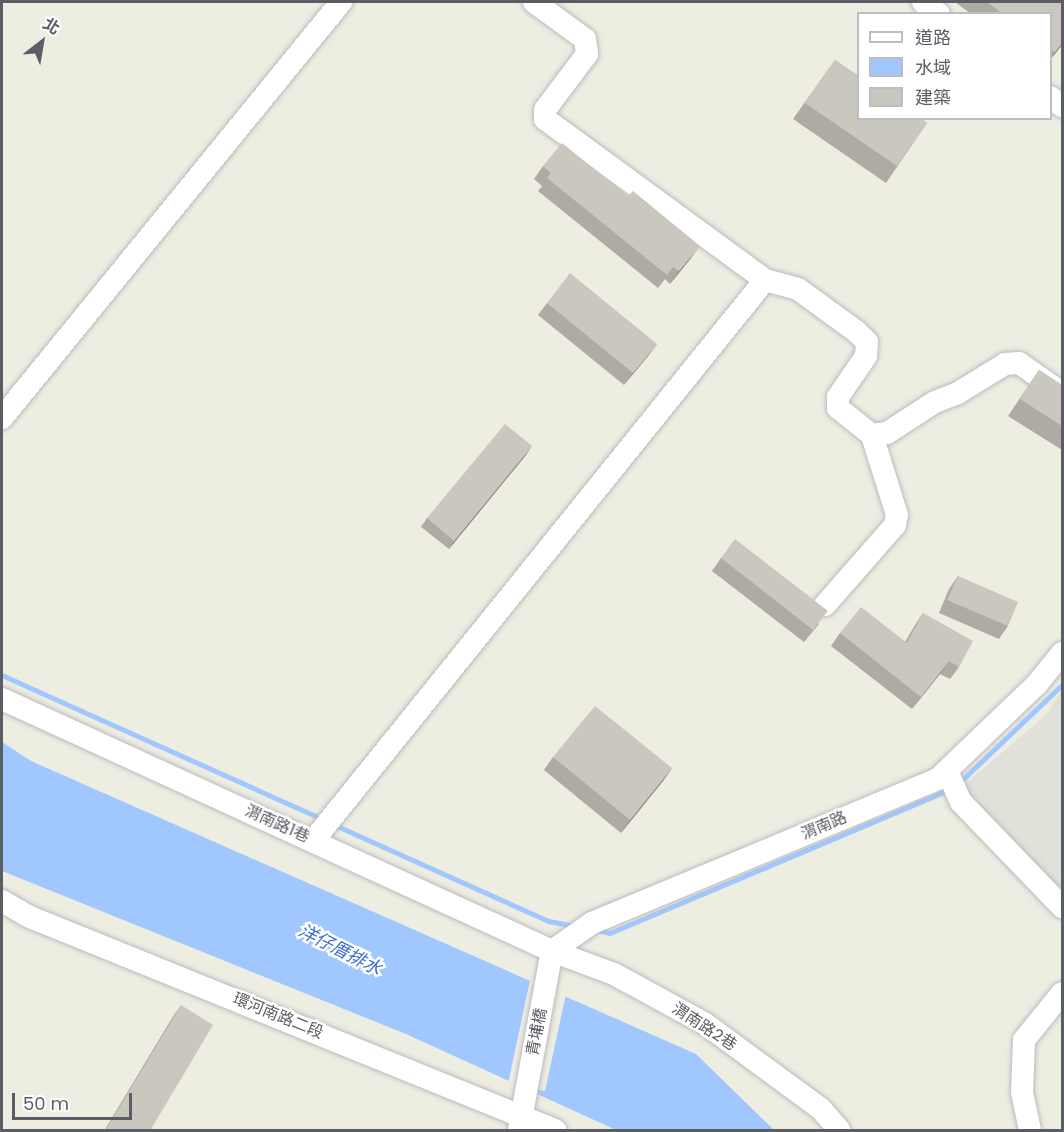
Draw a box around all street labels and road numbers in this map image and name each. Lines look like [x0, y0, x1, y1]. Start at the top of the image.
street label: 渭南路1巷 [242, 801, 312, 847]
street label: 渭南路 [798, 808, 850, 844]
street label: 環河南路二段 [230, 989, 326, 1043]
street label: 渭南路2巷 [668, 999, 740, 1055]
street label: 青埔橋 [523, 1007, 551, 1057]

